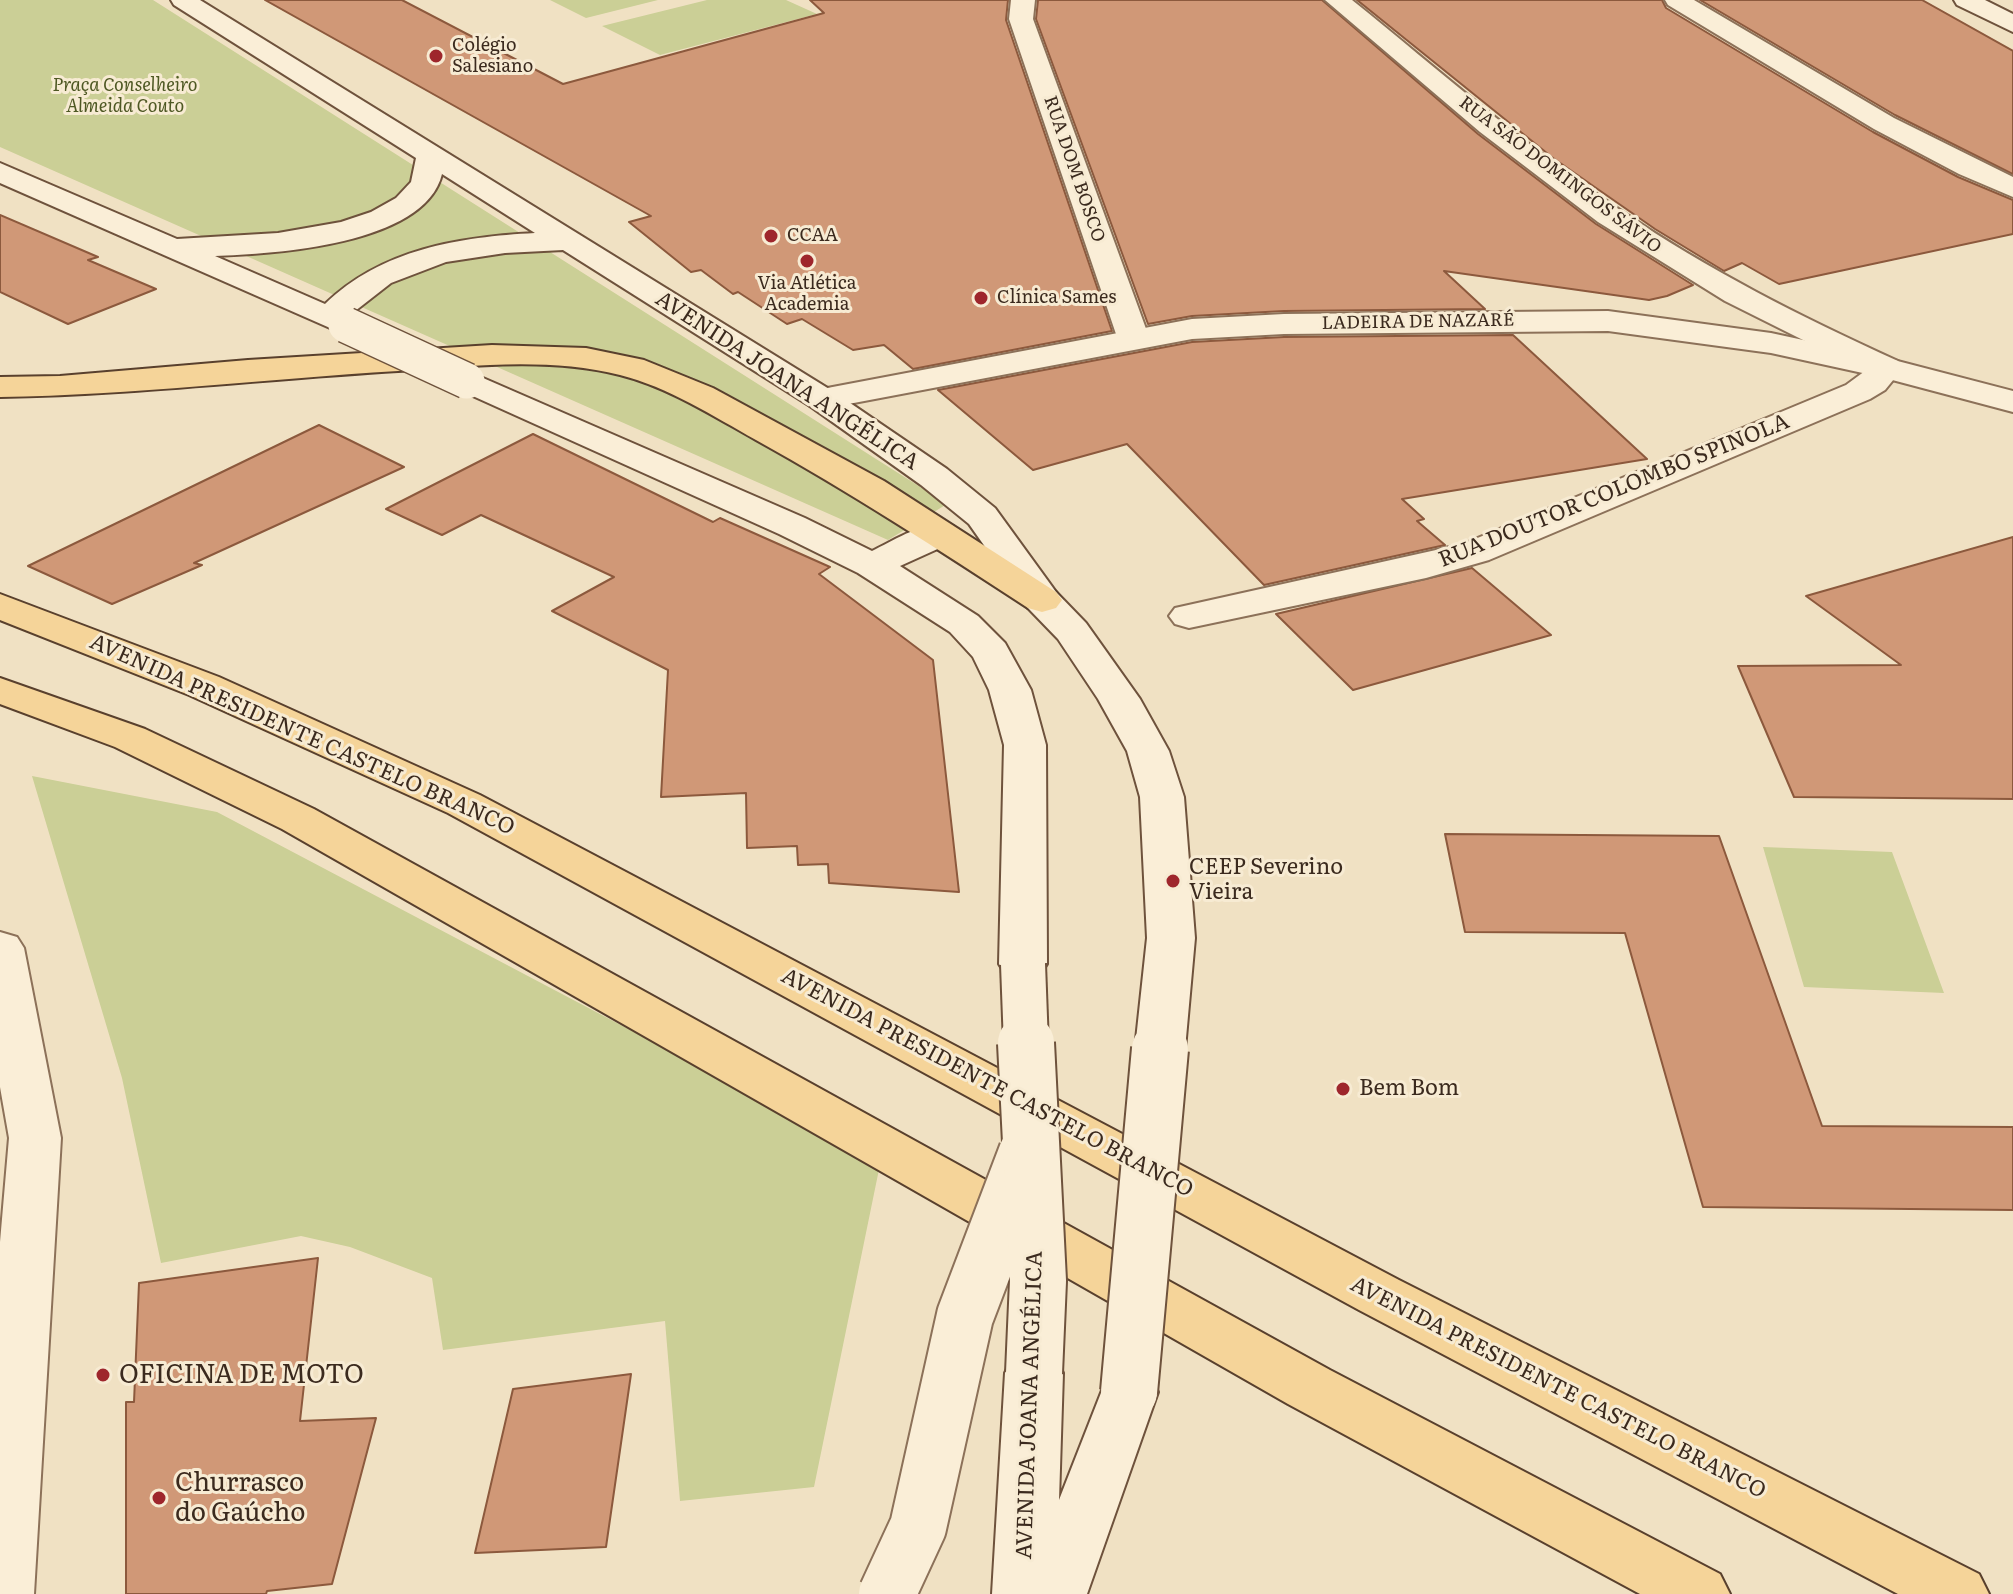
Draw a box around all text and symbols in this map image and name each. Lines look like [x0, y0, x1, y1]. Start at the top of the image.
place label: Colégio Salesiano [452, 35, 533, 78]
marker: Colégio Salesiano [427, 47, 445, 65]
park label: Praça Conselheiro Almeida Couto [53, 75, 197, 118]
street label: RUA SÃO DOMINGOS SÁVIO [1455, 92, 1665, 258]
street label: RUA DOM BOSCO [1039, 93, 1109, 245]
place label: CCAA [787, 225, 838, 247]
marker: CCAA [762, 227, 780, 245]
marker: Via Atlética Academia [798, 252, 816, 270]
place label: Via Atlética Academia [758, 273, 856, 316]
street label: AVENIDA JOANA ANGÉLICA [650, 286, 924, 476]
place label: Clínica Sames [997, 287, 1116, 309]
marker: Clínica Sames [972, 289, 990, 307]
street label: LADEIRA DE NAZARÉ [1321, 310, 1515, 334]
street label: RUA DOUTOR COLOMBO SPINOLA [1435, 408, 1793, 574]
street label: AVENIDA PRESIDENTE CASTELO BRANCO [85, 629, 519, 841]
place label: CEEP Severino Vieira [1189, 855, 1343, 906]
marker: CEEP Severino Vieira [1164, 872, 1182, 890]
street label: AVENIDA PRESIDENTE CASTELO BRANCO [777, 963, 1197, 1203]
place label: Bem Bom [1359, 1076, 1459, 1102]
marker: Bem Bom [1334, 1080, 1352, 1098]
street label: AVENIDA JOANA ANGÉLICA [1011, 1250, 1049, 1560]
street label: AVENIDA PRESIDENTE CASTELO BRANCO [1346, 1271, 1770, 1505]
place label: OFICINA DE MOTO [119, 1359, 364, 1391]
marker: OFICINA DE MOTO [94, 1366, 112, 1384]
place label: Churrasco do Gaúcho [175, 1467, 306, 1528]
marker: Churrasco do Gaúcho [150, 1489, 168, 1507]

